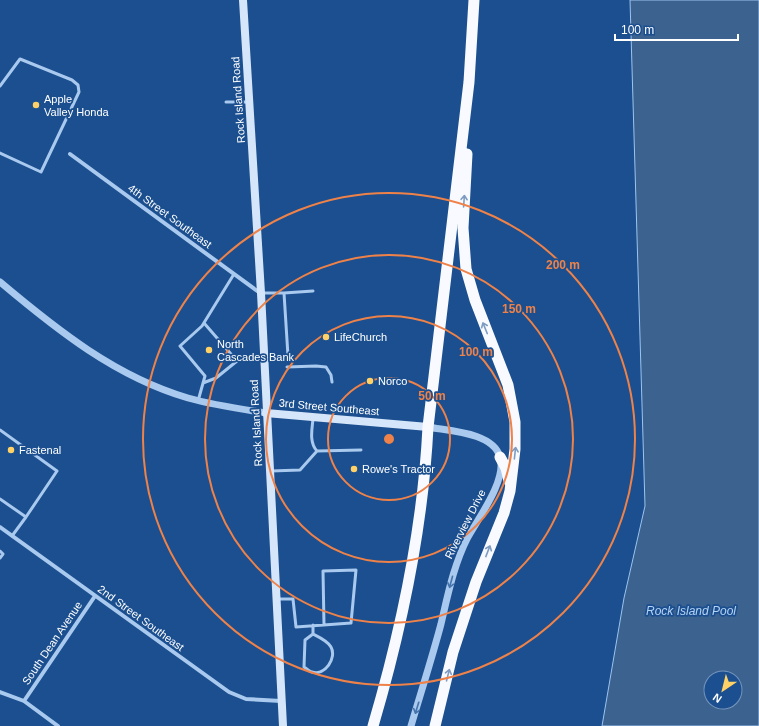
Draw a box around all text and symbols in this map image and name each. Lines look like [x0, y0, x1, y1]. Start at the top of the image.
scale bar [615, 16, 738, 42]
text: 100 m [621, 23, 654, 37]
street label: Rock Island Road [229, 56, 247, 144]
place label: Apple Valley Honda [44, 93, 109, 118]
marker: Apple Valley Honda [31, 100, 41, 110]
street label: 4th Street Southeast [126, 182, 214, 250]
one-way arrow [461, 195, 468, 208]
text: 200 m [546, 258, 580, 272]
text: 150 m [502, 302, 536, 316]
one-way arrow [481, 322, 489, 334]
place label: LifeChurch [334, 331, 387, 343]
marker: LifeChurch [321, 332, 331, 342]
place label: North Cascades Bank [217, 338, 295, 363]
marker: North Cascades Bank [204, 345, 214, 355]
text: 100 m [459, 345, 493, 359]
place label: Norco [378, 375, 407, 387]
marker: Norco [365, 376, 375, 386]
street label: Rock Island Road [248, 379, 264, 467]
text: 50 m [418, 389, 446, 403]
street label: 3rd Street Southeast [278, 397, 380, 417]
centre of rings [382, 432, 396, 446]
place label: Fastenal [19, 444, 61, 456]
marker: Fastenal [6, 445, 16, 455]
one-way arrow [511, 447, 519, 460]
place label: Rowe's Tractor [362, 463, 435, 475]
marker: Rowe's Tractor [349, 464, 359, 474]
street label: Riverview Drive [442, 487, 488, 561]
one-way arrow [484, 546, 492, 558]
one-way arrow [446, 575, 454, 588]
street label: 2nd Street Southeast [96, 583, 186, 653]
street label: South Dean Avenue [20, 599, 84, 687]
water label: Rock Island Pool [646, 604, 736, 618]
one-way arrow [444, 668, 452, 681]
north arrow [703, 670, 743, 710]
text: N [711, 691, 724, 705]
one-way arrow [413, 701, 420, 714]

